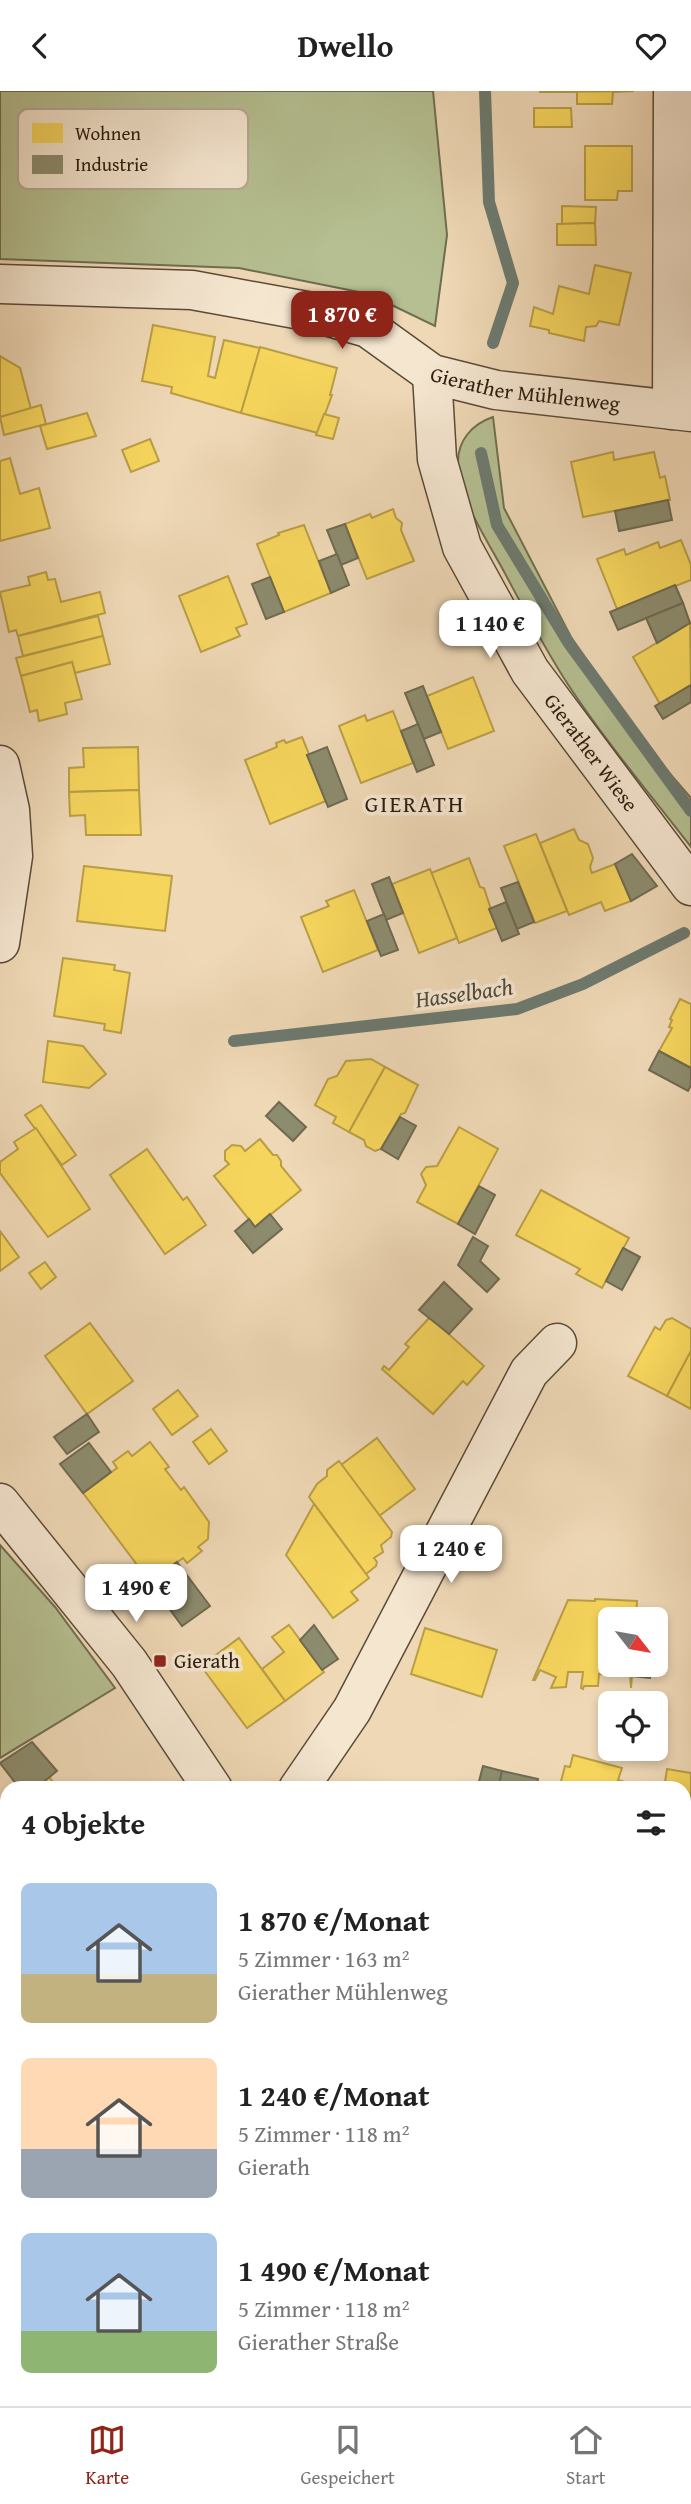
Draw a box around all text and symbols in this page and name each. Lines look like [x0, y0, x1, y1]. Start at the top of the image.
text: Dwello [298, 22, 393, 69]
icon: back [21, 27, 59, 65]
icon: heart [632, 27, 670, 65]
legend [18, 109, 248, 189]
text: Wohnen [75, 119, 141, 147]
text: Industrie [75, 150, 148, 178]
pin: 1 870 € [277, 292, 407, 351]
text: 1 870 € [307, 297, 377, 330]
street label: Gierather Mühlenweg [427, 358, 622, 419]
pin: 1 140 € [425, 601, 555, 660]
text: 1 140 € [455, 606, 525, 639]
street label: Gierather Wiese [537, 687, 646, 818]
district label: GIERATH [365, 787, 465, 820]
water label: Hasselbach [412, 969, 515, 1016]
pin: 1 240 € [386, 1525, 516, 1585]
text: 1 240 € [416, 1531, 486, 1564]
pin: 1 490 € [71, 1565, 201, 1624]
text: 1 490 € [101, 1570, 171, 1603]
north arrow [598, 1607, 668, 1677]
map controls [598, 1607, 668, 1761]
place label: Gierath [174, 1645, 240, 1676]
marker: Gierath [152, 1653, 168, 1669]
button: locate [598, 1691, 668, 1761]
text: 4 Objekte [21, 1801, 145, 1845]
icon: filters [632, 1804, 670, 1842]
text: 1 870 €/Monat [238, 1898, 430, 1942]
icon: home [77, 1911, 161, 1995]
text: 5 Zimmer · 163 m² [238, 1942, 409, 1975]
text: Gierather Mühlenweg [238, 1975, 448, 2008]
text: 1 240 €/Monat [238, 2073, 430, 2117]
icon: home [77, 2086, 161, 2170]
text: 5 Zimmer · 118 m² [238, 2117, 409, 2150]
text: Gierath [238, 2150, 310, 2183]
text: 1 490 €/Monat [238, 2248, 430, 2292]
icon: home [77, 2261, 161, 2345]
text: 5 Zimmer · 118 m² [238, 2292, 409, 2325]
text: Gierather Straße [238, 2325, 399, 2358]
tab: Karte [86, 2421, 129, 2491]
tab: Gespeichert [300, 2421, 395, 2491]
tab: Start [566, 2421, 605, 2491]

